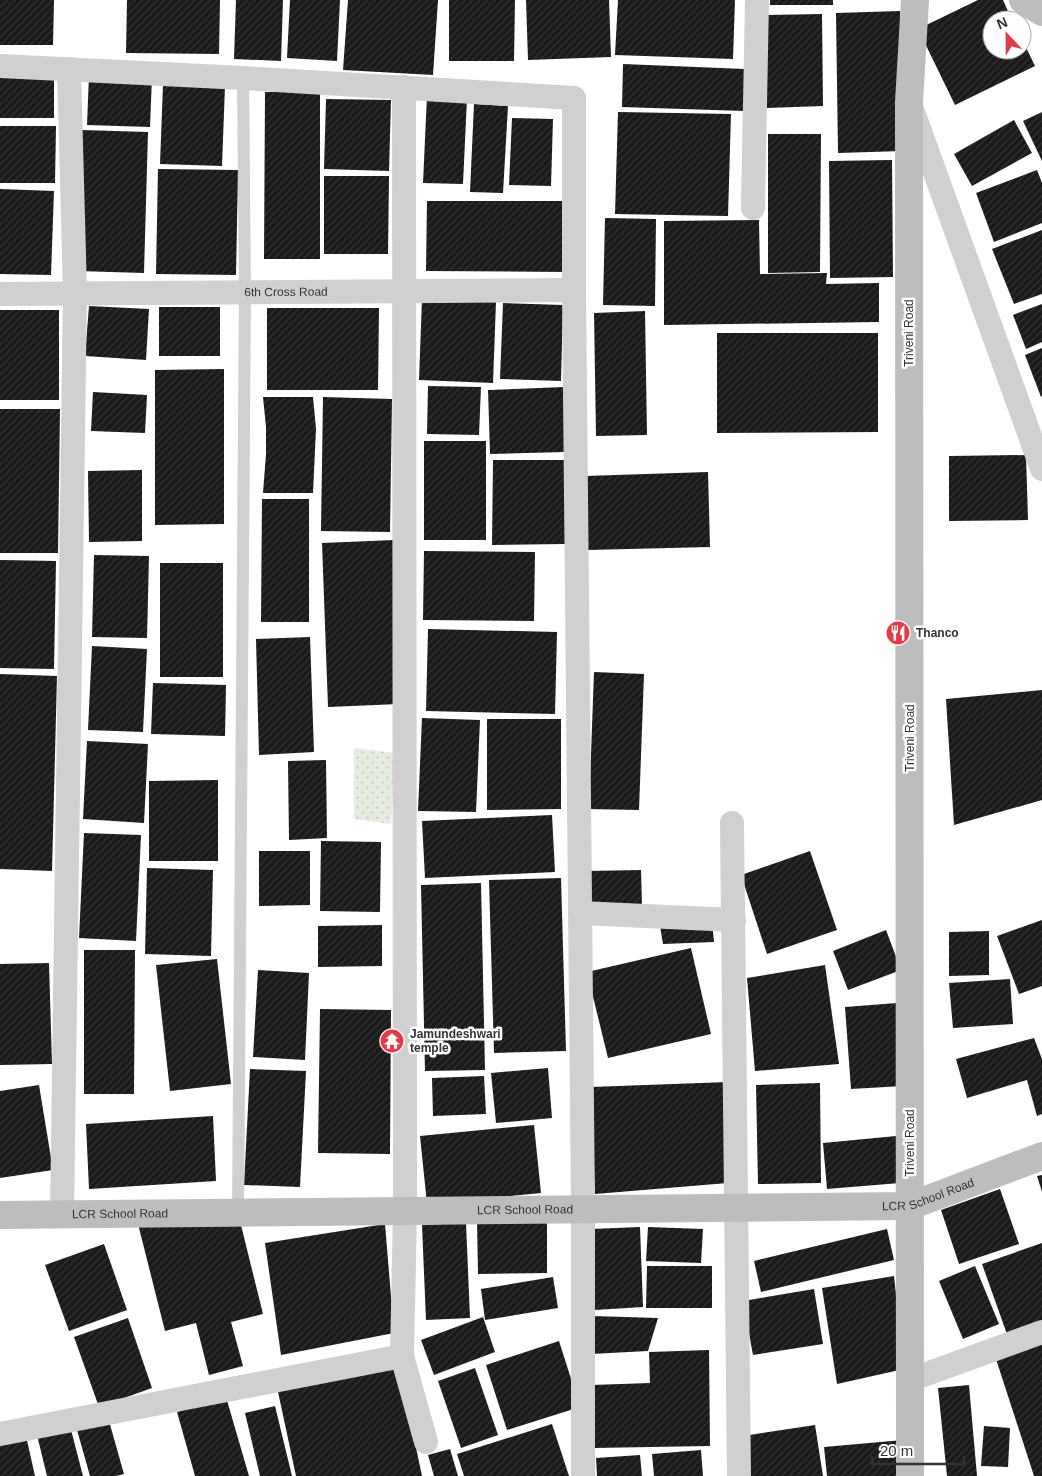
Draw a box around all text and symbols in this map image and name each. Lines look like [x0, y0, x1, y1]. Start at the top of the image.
north arrow [982, 10, 1032, 60]
text: N [994, 14, 1010, 32]
street label: 6th Cross Road [244, 285, 328, 299]
street label: Triveni Road [902, 299, 916, 367]
restaurant icon: Thanco [885, 620, 911, 646]
place label: Thanco [916, 626, 959, 640]
street label: Triveni Road [903, 704, 917, 772]
place label: Jamundeshwari temple [410, 1027, 501, 1055]
temple icon: Jamundeshwari temple [379, 1028, 405, 1054]
street label: Triveni Road [903, 1109, 917, 1177]
street label: LCR School Road [882, 1175, 976, 1213]
street label: LCR School Road [477, 1202, 573, 1217]
street label: LCR School Road [72, 1206, 168, 1221]
scale bar [872, 1434, 964, 1466]
text: 20 m [880, 1442, 913, 1459]

